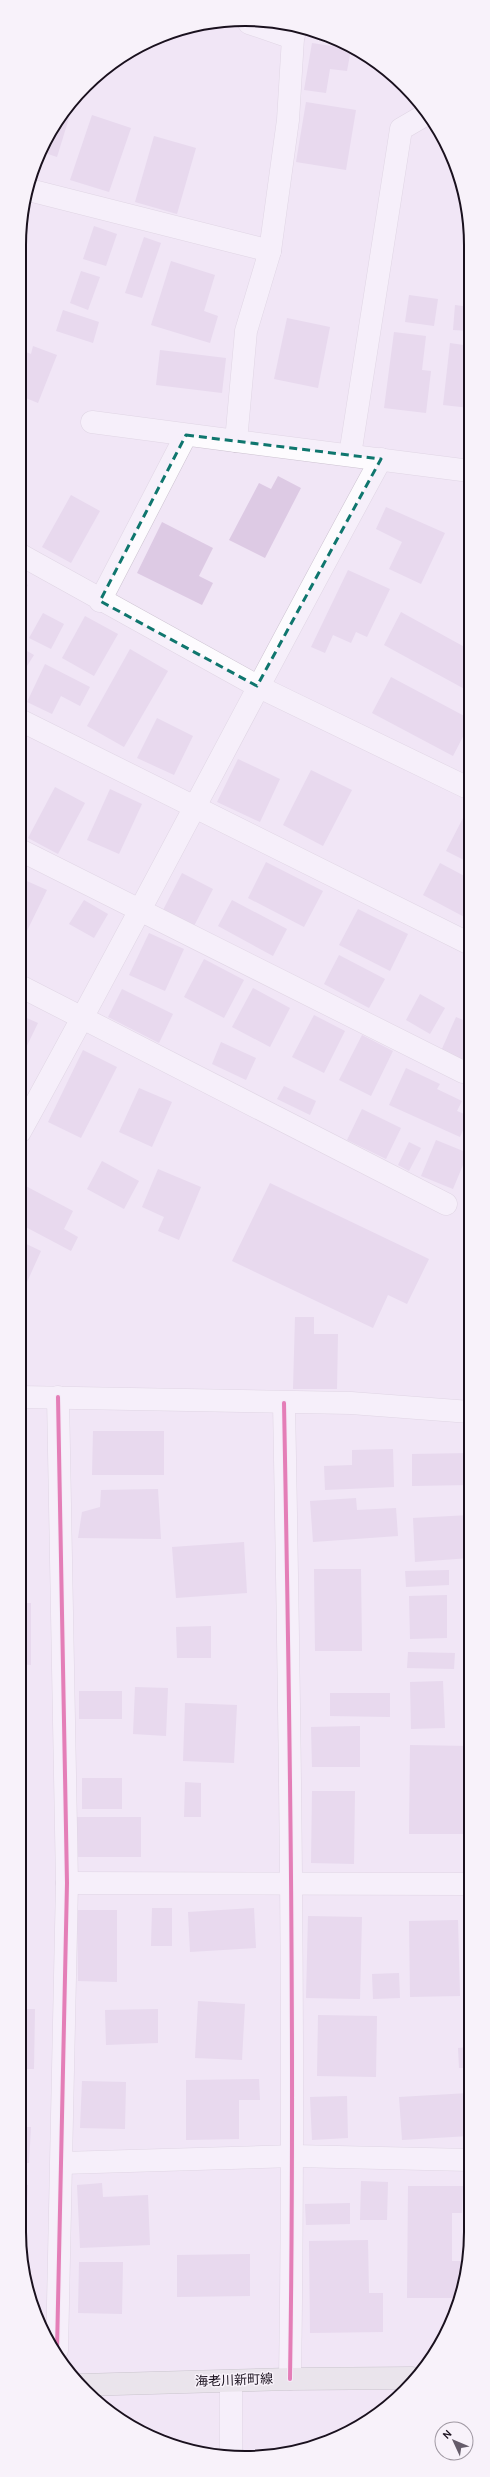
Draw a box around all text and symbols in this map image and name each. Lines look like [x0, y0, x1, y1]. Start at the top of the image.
street label: 海老川新町線 [195, 2371, 273, 2389]
north arrow [434, 2421, 474, 2461]
text: N [440, 2427, 455, 2442]

